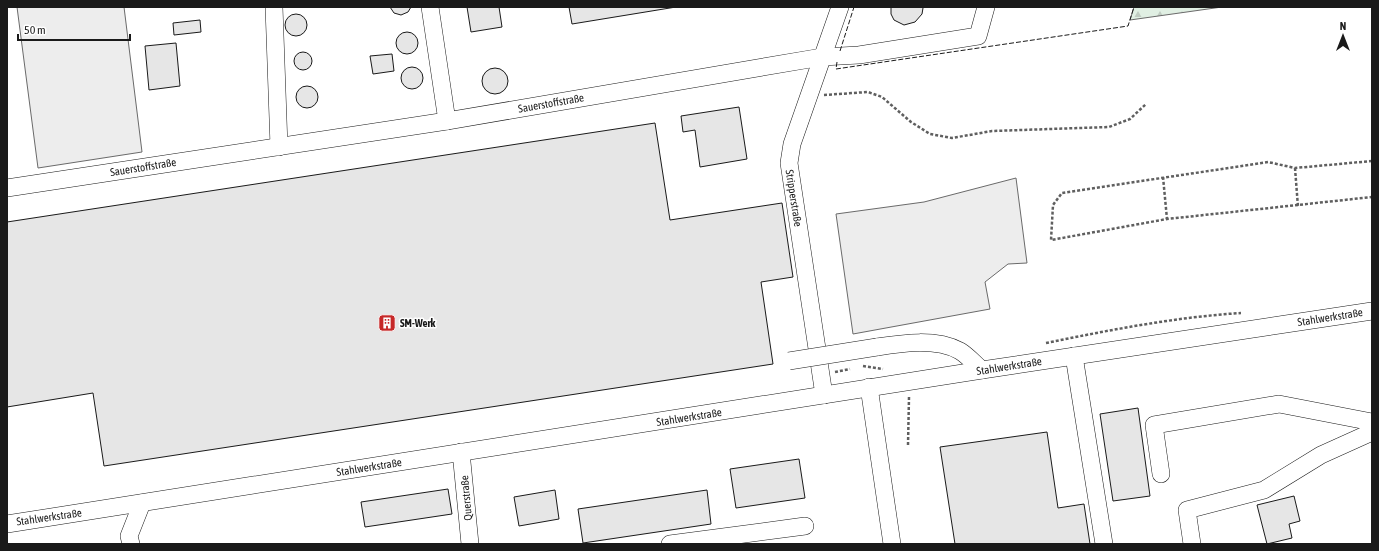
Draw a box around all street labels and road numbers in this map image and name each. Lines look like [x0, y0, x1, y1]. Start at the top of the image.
street label: Sauerstoffstraße [517, 91, 585, 115]
street label: Sauerstoffstraße [109, 156, 177, 178]
street label: Stripperstraße [784, 169, 804, 227]
street label: Stahlwerkstraße [1296, 306, 1364, 328]
street label: Stahlwerkstraße [975, 355, 1043, 377]
street label: Stahlwerkstraße [655, 406, 723, 428]
street label: Stahlwerkstraße [335, 456, 403, 478]
street label: Querstraße [458, 475, 474, 521]
street label: Stahlwerkstraße [16, 506, 82, 528]

